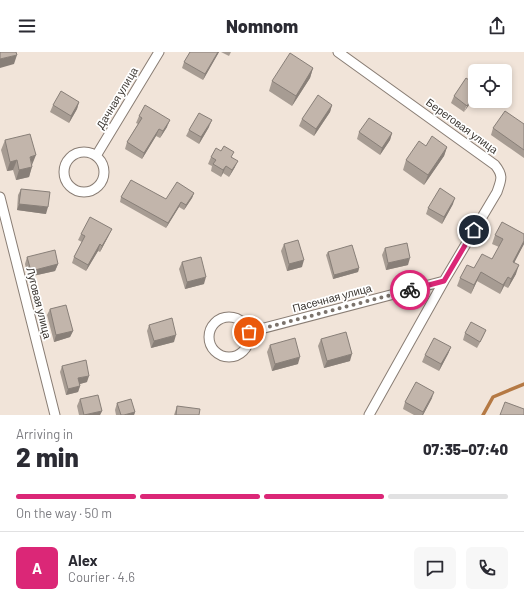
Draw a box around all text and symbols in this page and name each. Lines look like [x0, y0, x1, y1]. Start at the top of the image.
icon: menu [16, 15, 38, 37]
text: Nomnom [226, 15, 298, 37]
icon: share [486, 15, 508, 37]
street label: Дачная улица [93, 64, 141, 131]
map controls [468, 64, 512, 108]
button: locate [468, 64, 512, 108]
street label: Береговая улица [424, 95, 501, 157]
pin [457, 213, 491, 247]
icon: home [463, 219, 485, 241]
street label: Луговая улица [24, 266, 55, 341]
courier [390, 270, 430, 310]
icon: bike [399, 279, 421, 301]
street label: Пасечная улица [291, 280, 374, 314]
pin [232, 315, 266, 349]
icon: bag [238, 321, 260, 343]
text: Arriving in [16, 426, 73, 442]
text: 07:35–07:40 [423, 440, 508, 458]
text: 2 min [16, 441, 79, 472]
text: On the way · 50 m [16, 505, 112, 521]
button: chat [414, 547, 456, 589]
button: phone [466, 547, 508, 589]
text: Alex [68, 551, 98, 569]
text: A [32, 559, 42, 577]
text: Courier · 4.6 [68, 569, 135, 585]

